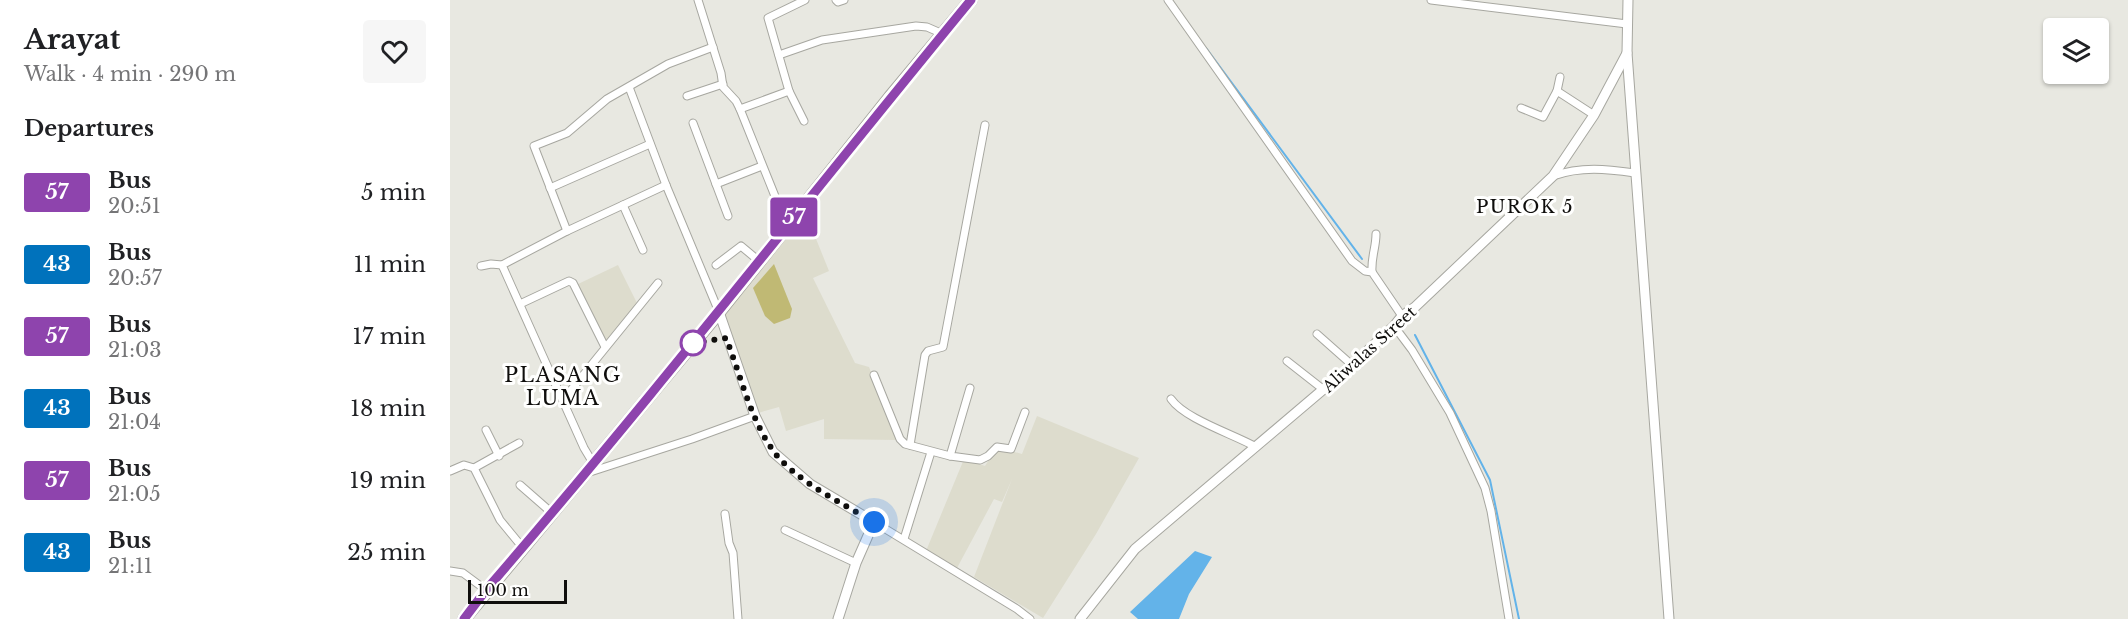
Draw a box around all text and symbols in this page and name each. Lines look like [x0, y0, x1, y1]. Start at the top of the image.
map controls [2043, 18, 2109, 84]
button: layers [2043, 18, 2109, 84]
button: heart [363, 20, 426, 83]
text: Arayat [24, 22, 121, 57]
text: Walk · 4 min · 290 m [24, 62, 236, 86]
text: Departures [24, 115, 154, 142]
text: Bus [108, 167, 151, 194]
text: 57 [45, 179, 69, 205]
text: 5 min [361, 179, 426, 206]
text: 20:51 [108, 194, 161, 218]
district label: PUROK 5 [1476, 196, 1574, 218]
line badge: 57 [767, 198, 821, 236]
text: 57 [782, 204, 806, 230]
text: Bus [108, 239, 151, 266]
text: 43 [43, 251, 71, 277]
text: 11 min [354, 251, 426, 278]
text: 20:57 [108, 266, 162, 290]
street label: Aliwalas Street [1317, 302, 1420, 397]
text: Bus [108, 311, 151, 338]
text: 57 [45, 323, 69, 349]
text: 17 min [353, 323, 426, 350]
unlabelled marker [680, 330, 706, 356]
text: 21:03 [108, 338, 162, 362]
district label: PLASANG LUMA [504, 363, 622, 410]
text: Bus [108, 383, 151, 410]
text: 43 [43, 395, 71, 421]
text: 18 min [350, 395, 426, 422]
text: 21:04 [108, 410, 161, 434]
text: Bus [108, 455, 151, 482]
text: 57 [45, 467, 69, 493]
text: 19 min [349, 467, 426, 494]
text: 21:05 [108, 482, 161, 506]
your location [859, 507, 889, 537]
text: Bus [108, 527, 151, 554]
text: 43 [43, 539, 71, 565]
text: 25 min [347, 539, 426, 566]
text: 21:11 [108, 554, 153, 578]
scale bar [468, 577, 567, 604]
text: 100 m [477, 580, 529, 600]

